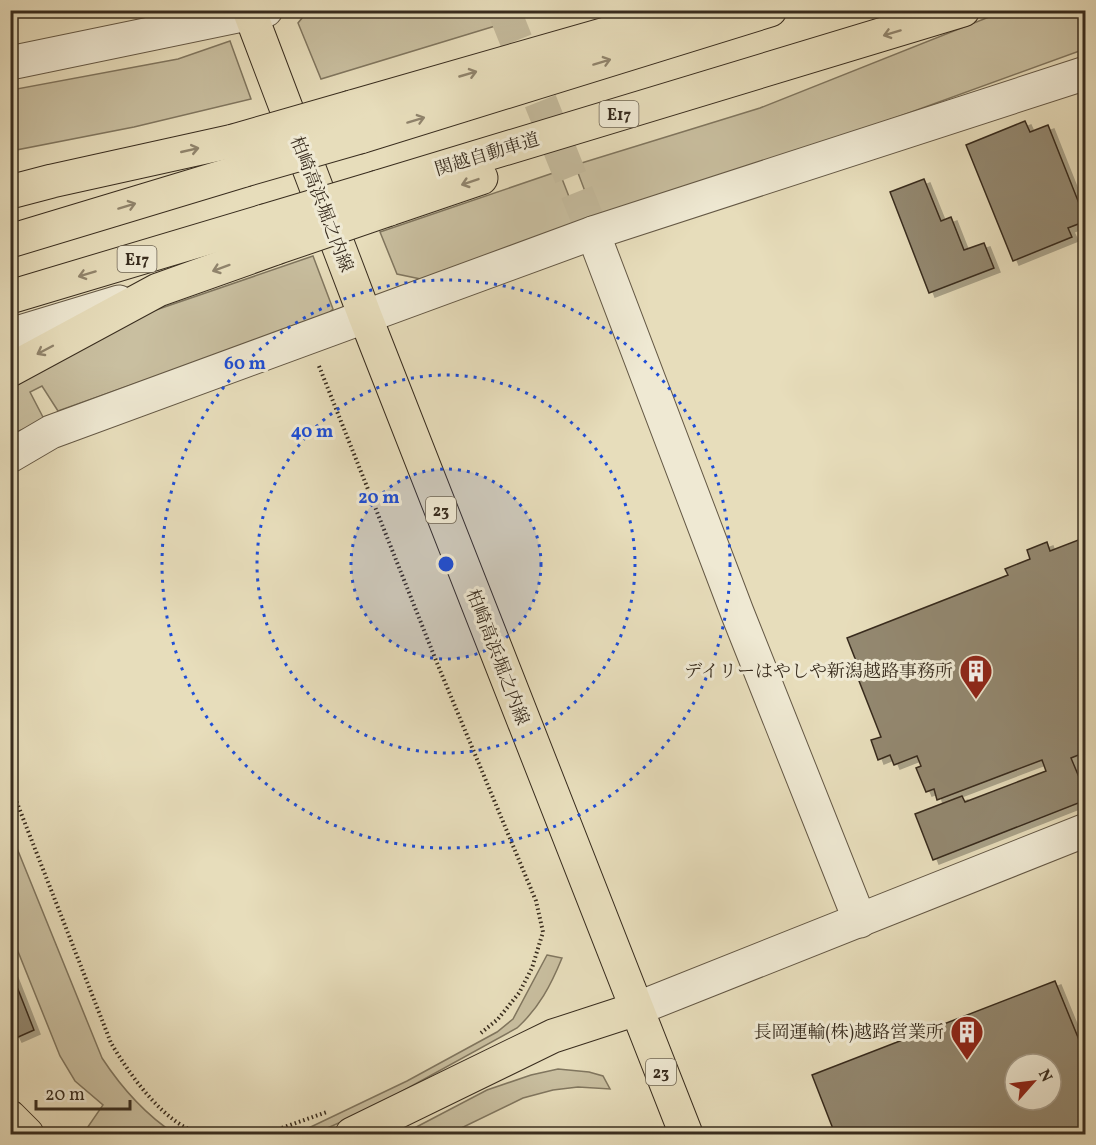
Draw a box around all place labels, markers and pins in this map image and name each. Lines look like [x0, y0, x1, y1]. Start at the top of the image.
centre of rings [436, 554, 456, 574]
building icon: デイリーはやしや新潟越路事務所 [958, 653, 994, 700]
place label: デイリーはやしや新潟越路事務所 [684, 660, 953, 685]
building icon: 長岡運輸(株)越路営業所 [949, 1014, 985, 1061]
place label: 長岡運輸(株)越路営業所 [754, 1021, 944, 1046]

